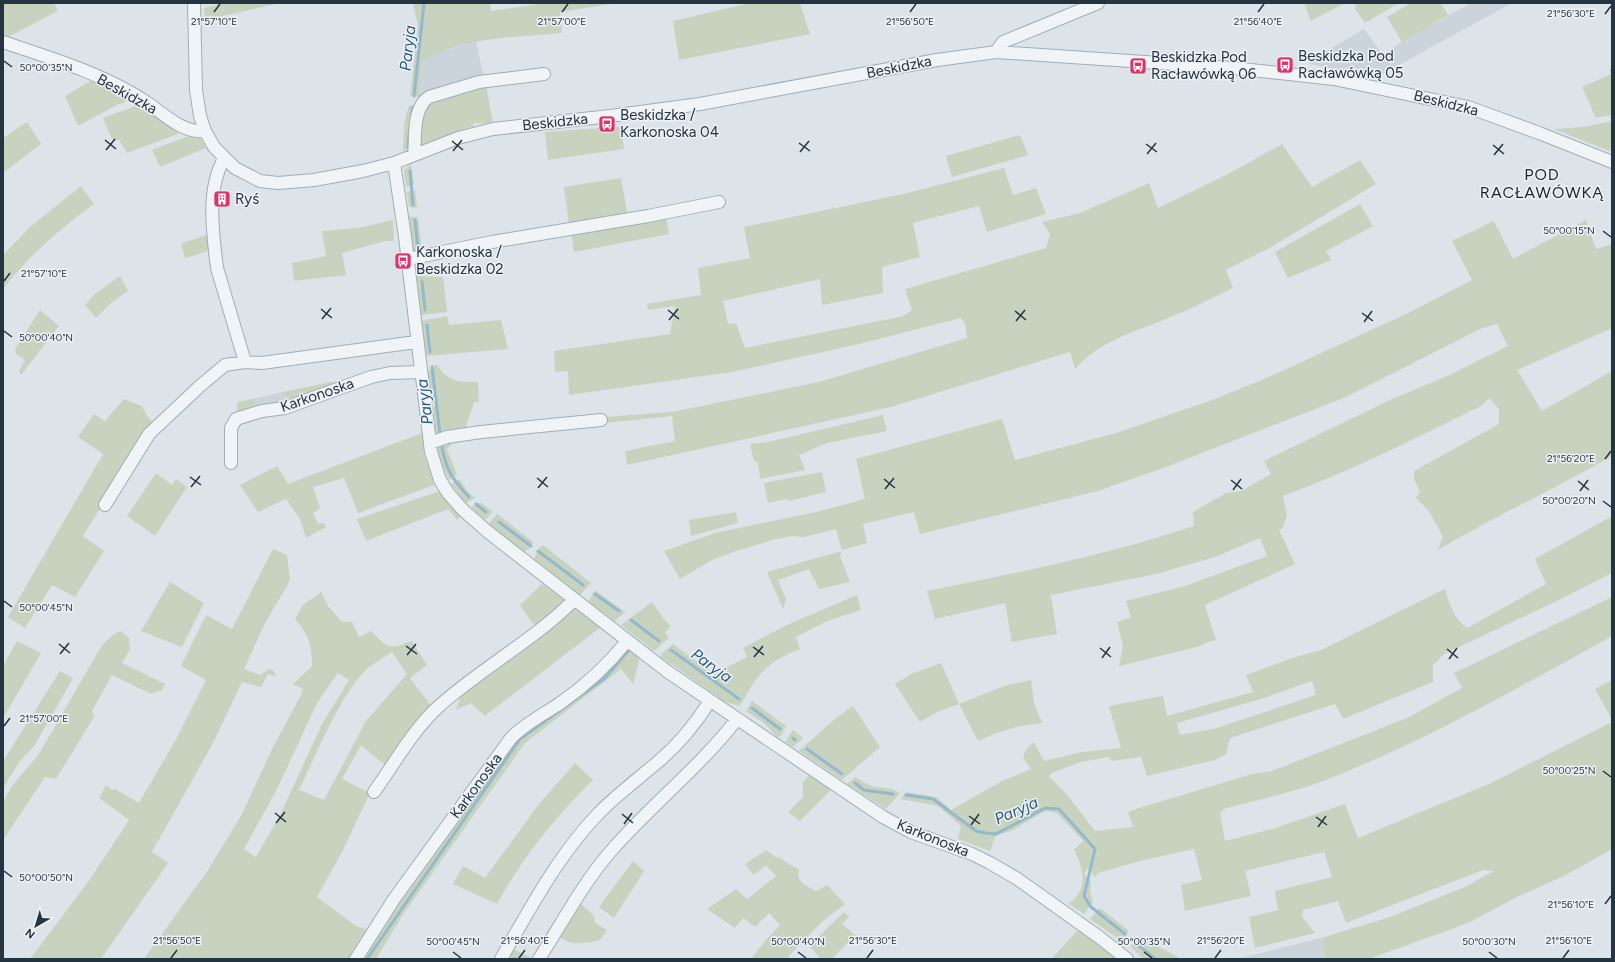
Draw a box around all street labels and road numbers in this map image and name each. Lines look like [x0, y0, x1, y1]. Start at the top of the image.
street label: Beskidzka [865, 52, 933, 82]
street label: Beskidzka [94, 70, 160, 118]
street label: Beskidzka [1412, 86, 1480, 120]
street label: Beskidzka [521, 110, 589, 134]
street label: Karkonoska [278, 374, 356, 416]
street label: Karkonoska [446, 750, 506, 822]
street label: Karkonoska [894, 815, 972, 861]

